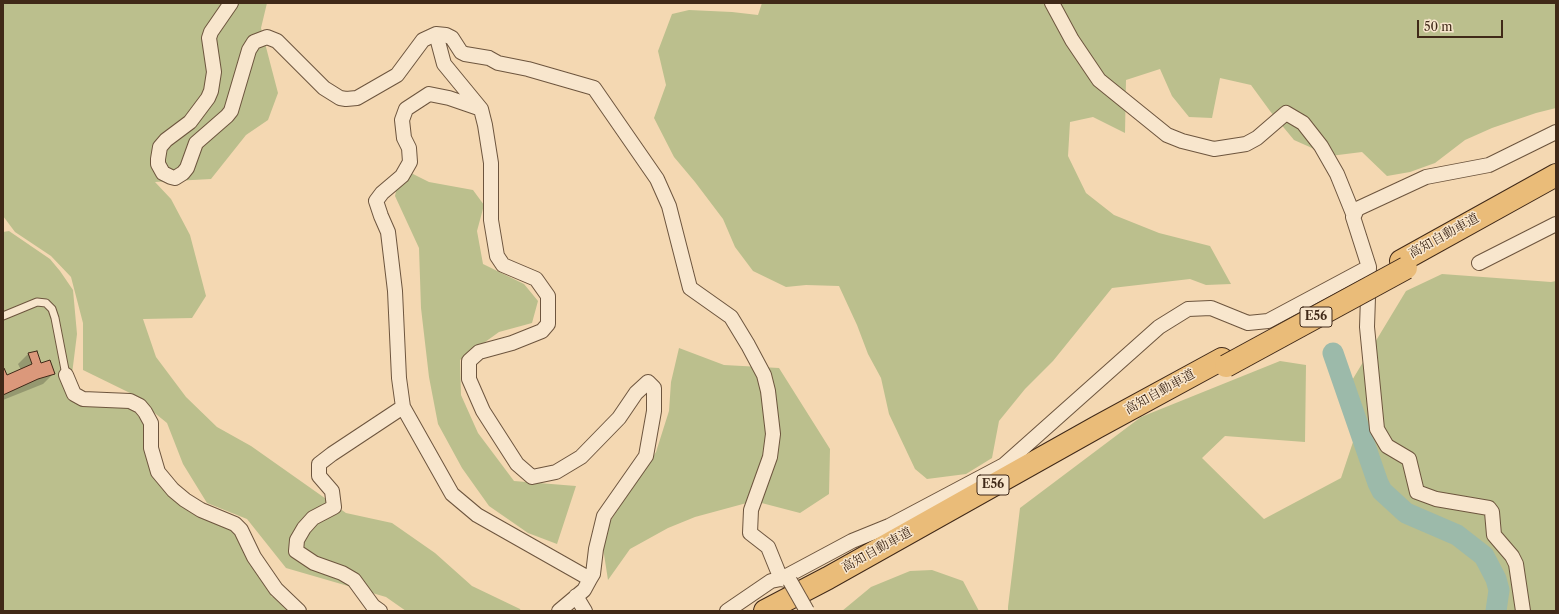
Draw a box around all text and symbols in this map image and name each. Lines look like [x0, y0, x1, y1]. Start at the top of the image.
scale bar [1419, 12, 1505, 38]
text: 50 m [1424, 19, 1453, 34]
street label: 高知自動車道 [1406, 210, 1482, 262]
road number: E56 [1300, 307, 1332, 327]
street label: 高知自動車道 [1122, 366, 1198, 418]
road number: E56 [977, 475, 1009, 495]
street label: 高知自動車道 [839, 524, 915, 576]

